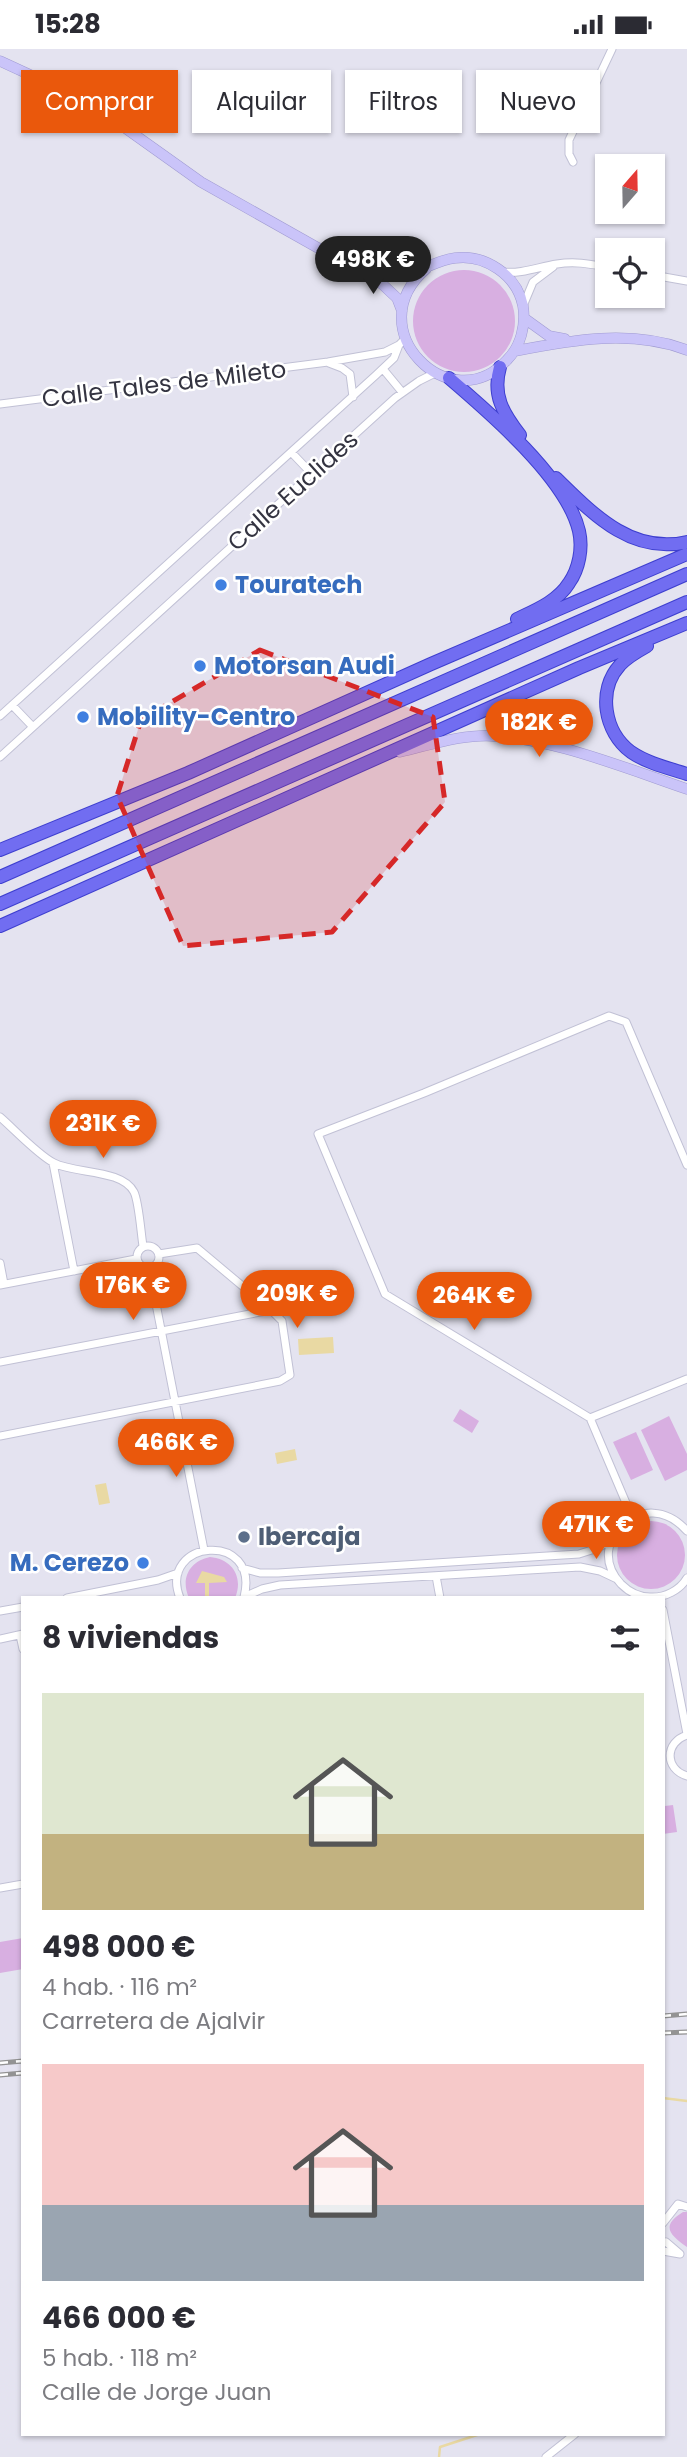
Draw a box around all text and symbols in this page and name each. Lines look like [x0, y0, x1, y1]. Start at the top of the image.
text: 15:28 [35, 6, 101, 42]
chip: Comprar [21, 70, 178, 133]
chip: Alquilar [192, 70, 331, 133]
chip: Filtros [345, 70, 462, 133]
chip: Nuevo [476, 70, 600, 133]
north arrow [595, 154, 665, 224]
map controls [595, 154, 665, 308]
pin: 498K € [316, 237, 430, 296]
button: locate [595, 238, 665, 308]
text: 498K € [331, 243, 415, 275]
street label: Calle Tales de Mileto [40, 352, 288, 415]
street label: Calle Euclides [220, 423, 365, 558]
place label: Touratech [235, 568, 362, 601]
marker: Touratech [213, 577, 229, 593]
place label: Motorsan Audi [214, 649, 395, 682]
marker: Motorsan Audi [192, 658, 208, 674]
pin: 182K € [482, 699, 596, 759]
place label: Mobility-Centro [97, 700, 295, 733]
text: 182K € [501, 706, 577, 738]
marker: Mobility-Centro [75, 709, 91, 725]
pin: 231K € [46, 1101, 160, 1160]
text: 231K € [66, 1107, 140, 1139]
pin: 176K € [76, 1263, 190, 1322]
text: 176K € [96, 1269, 170, 1301]
pin: 209K € [240, 1271, 354, 1330]
pin: 264K € [417, 1273, 531, 1332]
text: 209K € [256, 1277, 338, 1309]
text: 264K € [433, 1279, 515, 1311]
pin: 466K € [119, 1419, 233, 1479]
text: 466K € [134, 1426, 218, 1458]
pin: 471K € [539, 1501, 653, 1561]
text: 471K € [558, 1508, 634, 1540]
place label: Ibercaja [258, 1520, 361, 1553]
marker: Ibercaja [236, 1529, 252, 1545]
place label: M. Cerezo [10, 1546, 129, 1579]
marker: M. Cerezo [135, 1555, 151, 1571]
text: 8 viviendas [42, 1616, 219, 1659]
icon: filters [606, 1619, 644, 1657]
icon: home [280, 1739, 406, 1865]
text: 498 000 € [42, 1925, 195, 1968]
text: 4 hab. · 116 m² [42, 1971, 197, 2003]
text: Carretera de Ajalvir [42, 2005, 265, 2037]
icon: home [280, 2110, 406, 2236]
text: 466 000 € [42, 2296, 196, 2339]
text: 5 hab. · 118 m² [42, 2342, 197, 2374]
text: Calle de Jorge Juan [42, 2376, 272, 2408]

